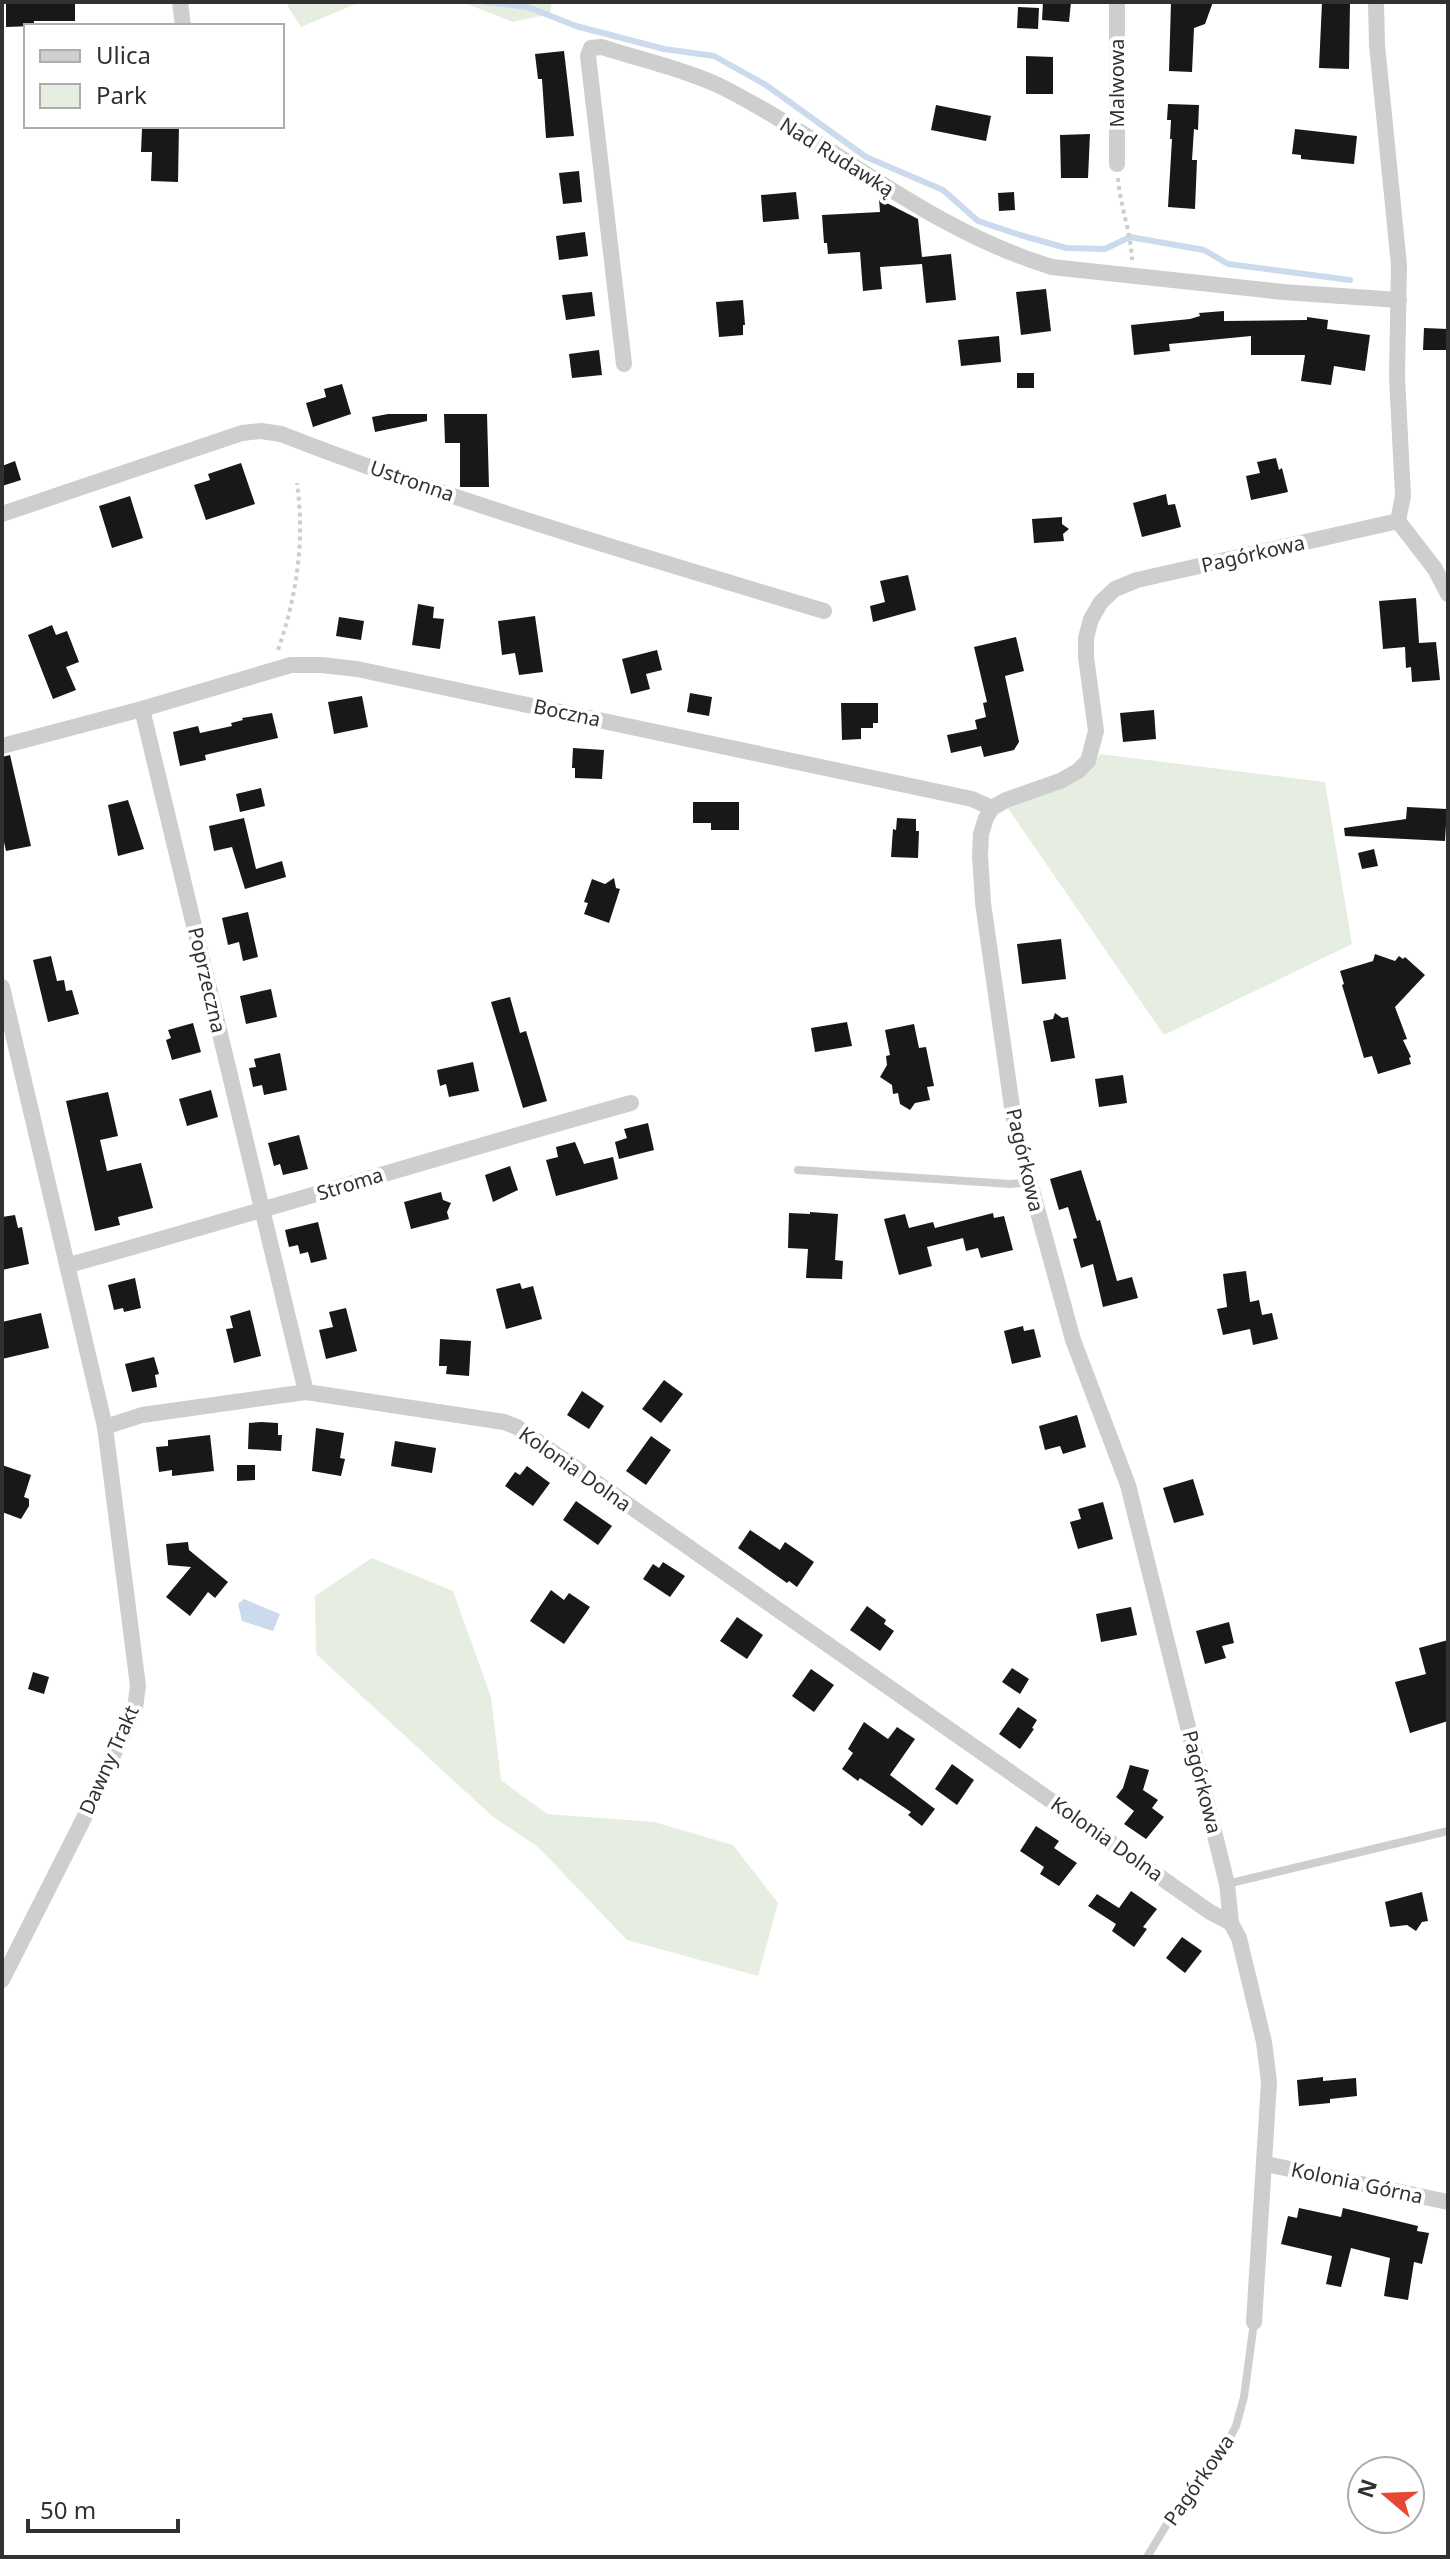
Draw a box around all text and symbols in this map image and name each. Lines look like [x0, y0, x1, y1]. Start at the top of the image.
legend [24, 24, 284, 128]
text: Ulica [96, 38, 151, 71]
street label: Malwowa [1103, 39, 1130, 127]
text: Park [96, 78, 147, 111]
street label: Nad Rudawką [775, 111, 899, 202]
street label: Ustronna [366, 454, 458, 508]
street label: Pagórkowa [1199, 529, 1307, 579]
street label: Boczna [531, 692, 603, 733]
street label: Poprzeczna [182, 924, 233, 1036]
street label: Pagórkowa [1000, 1106, 1050, 1214]
street label: Stroma [313, 1161, 386, 1206]
street label: Kolonia Dolna [514, 1420, 637, 1517]
street label: Dawny Trakt [73, 1701, 145, 1818]
street label: Pagórkowa [1177, 1728, 1228, 1836]
street label: Kolonia Dolna [1046, 1790, 1169, 1887]
street label: Kolonia Górna [1289, 2155, 1426, 2210]
street label: Pagórkowa [1157, 2429, 1240, 2531]
north arrow [1346, 2455, 1426, 2535]
text: N [1349, 2475, 1383, 2502]
scale bar [28, 2483, 178, 2533]
text: 50 m [40, 2493, 96, 2526]

